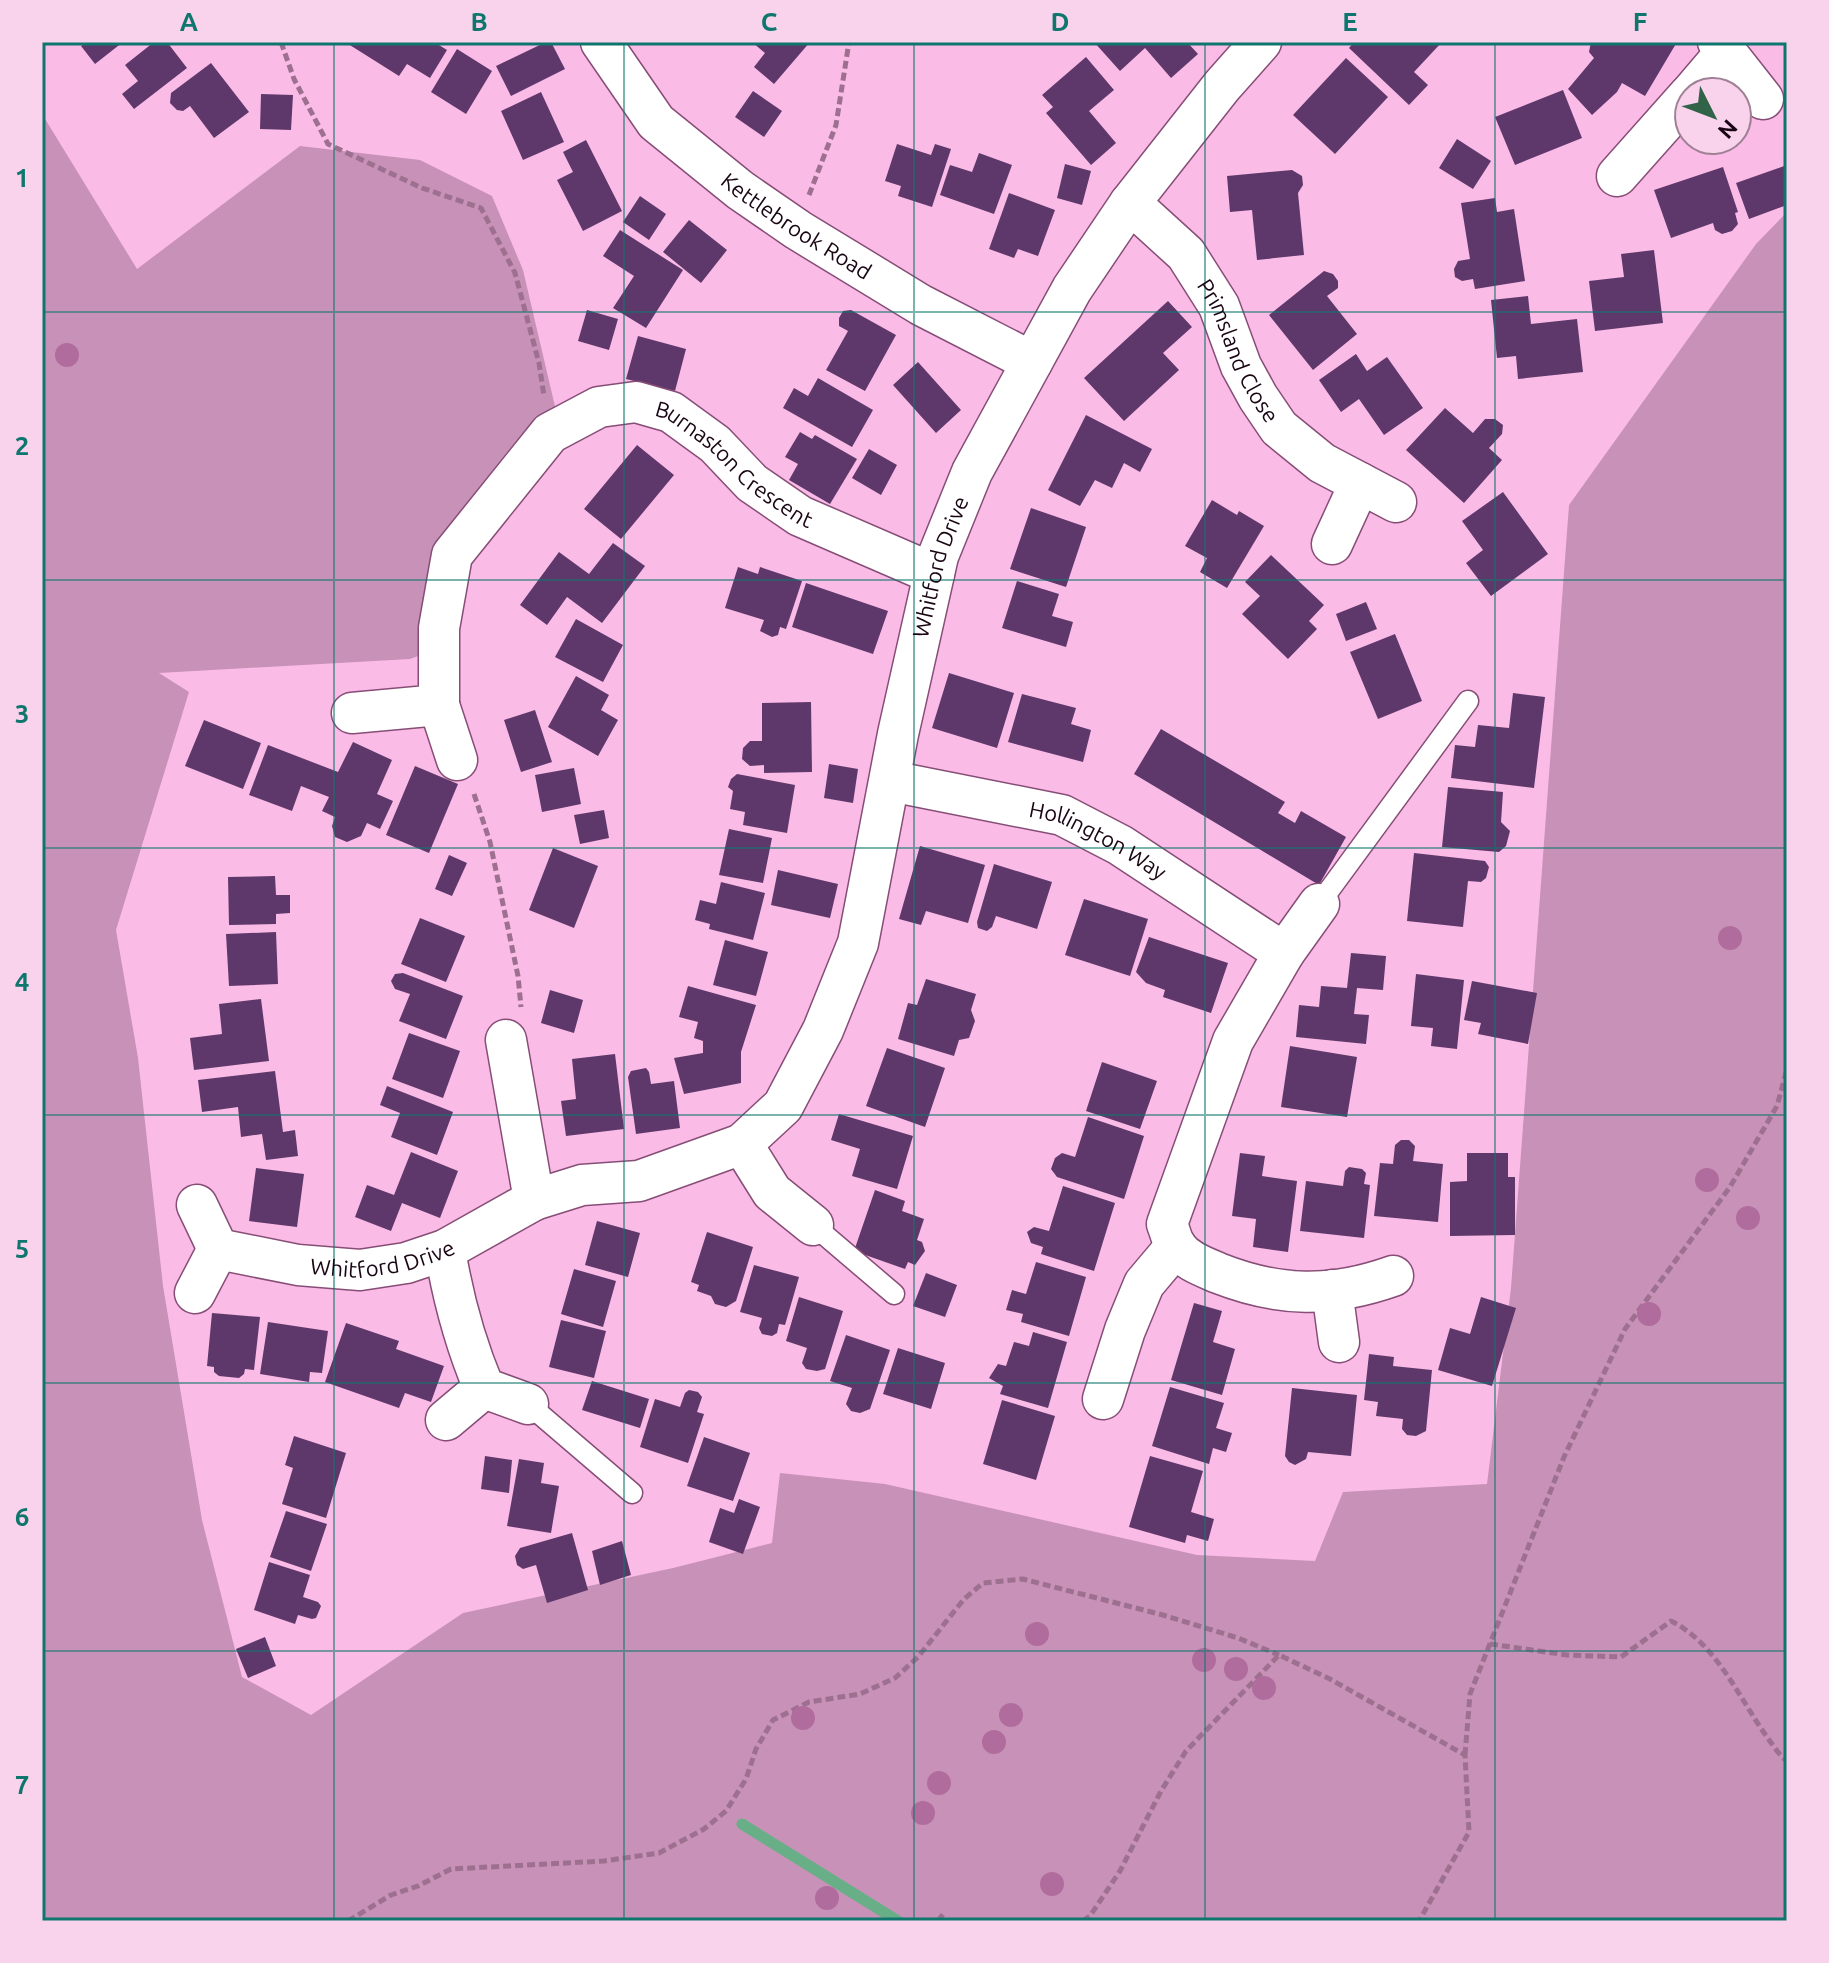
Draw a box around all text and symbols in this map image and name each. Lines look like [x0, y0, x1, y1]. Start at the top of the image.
text: A [180, 7, 199, 36]
text: B [470, 7, 488, 36]
text: C [761, 7, 778, 36]
text: D [1051, 7, 1069, 36]
text: E [1342, 7, 1358, 36]
text: F [1633, 7, 1647, 36]
north arrow [1673, 76, 1753, 156]
text: N [1713, 115, 1743, 144]
text: 1 [15, 163, 29, 192]
street label: Kettlebrook Road [717, 167, 876, 284]
street label: Primsland Close [1193, 274, 1284, 427]
street label: Burnaston Crescent [653, 395, 817, 532]
text: 2 [15, 431, 29, 460]
street label: Whitford Drive [907, 492, 973, 640]
text: 3 [15, 699, 29, 728]
street label: Hollington Way [1027, 796, 1172, 884]
text: 4 [15, 967, 29, 996]
text: 5 [15, 1234, 29, 1263]
street label: Whitford Drive [309, 1234, 459, 1282]
text: 6 [15, 1502, 29, 1531]
text: 7 [15, 1770, 29, 1799]

